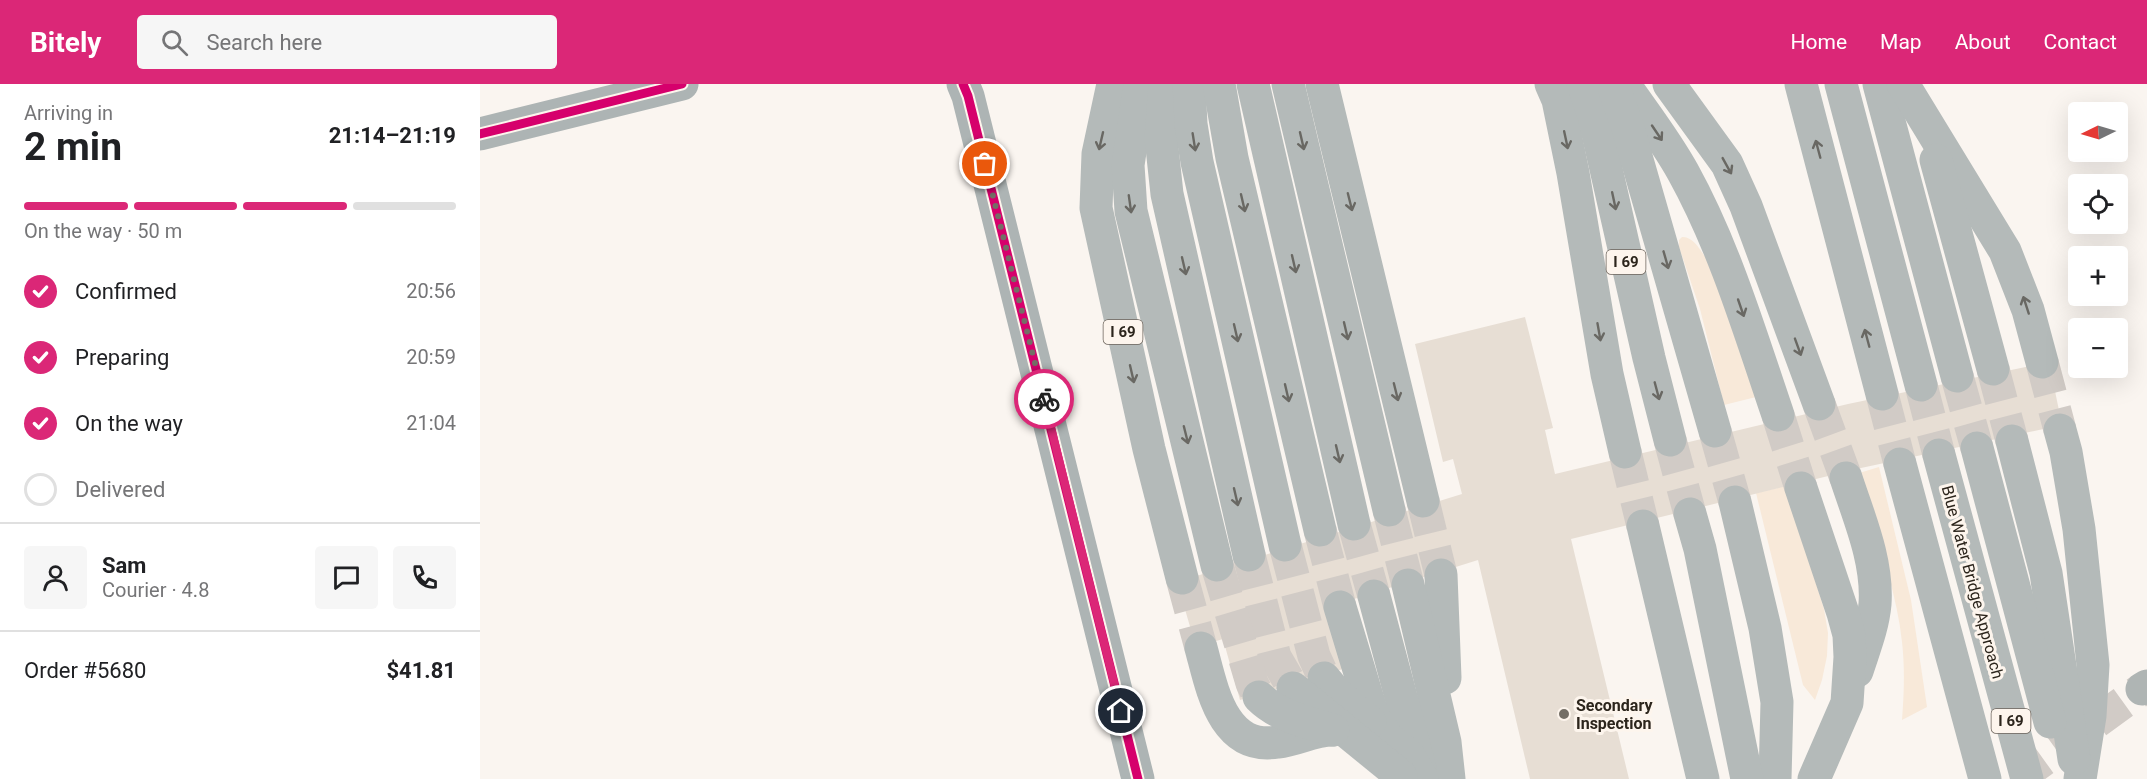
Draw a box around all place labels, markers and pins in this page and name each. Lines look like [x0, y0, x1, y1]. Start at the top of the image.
pin [959, 138, 1010, 189]
pin [1095, 685, 1146, 736]
place label: Secondary Inspection [1576, 696, 1653, 733]
marker: Secondary Inspection [1557, 707, 1571, 721]

